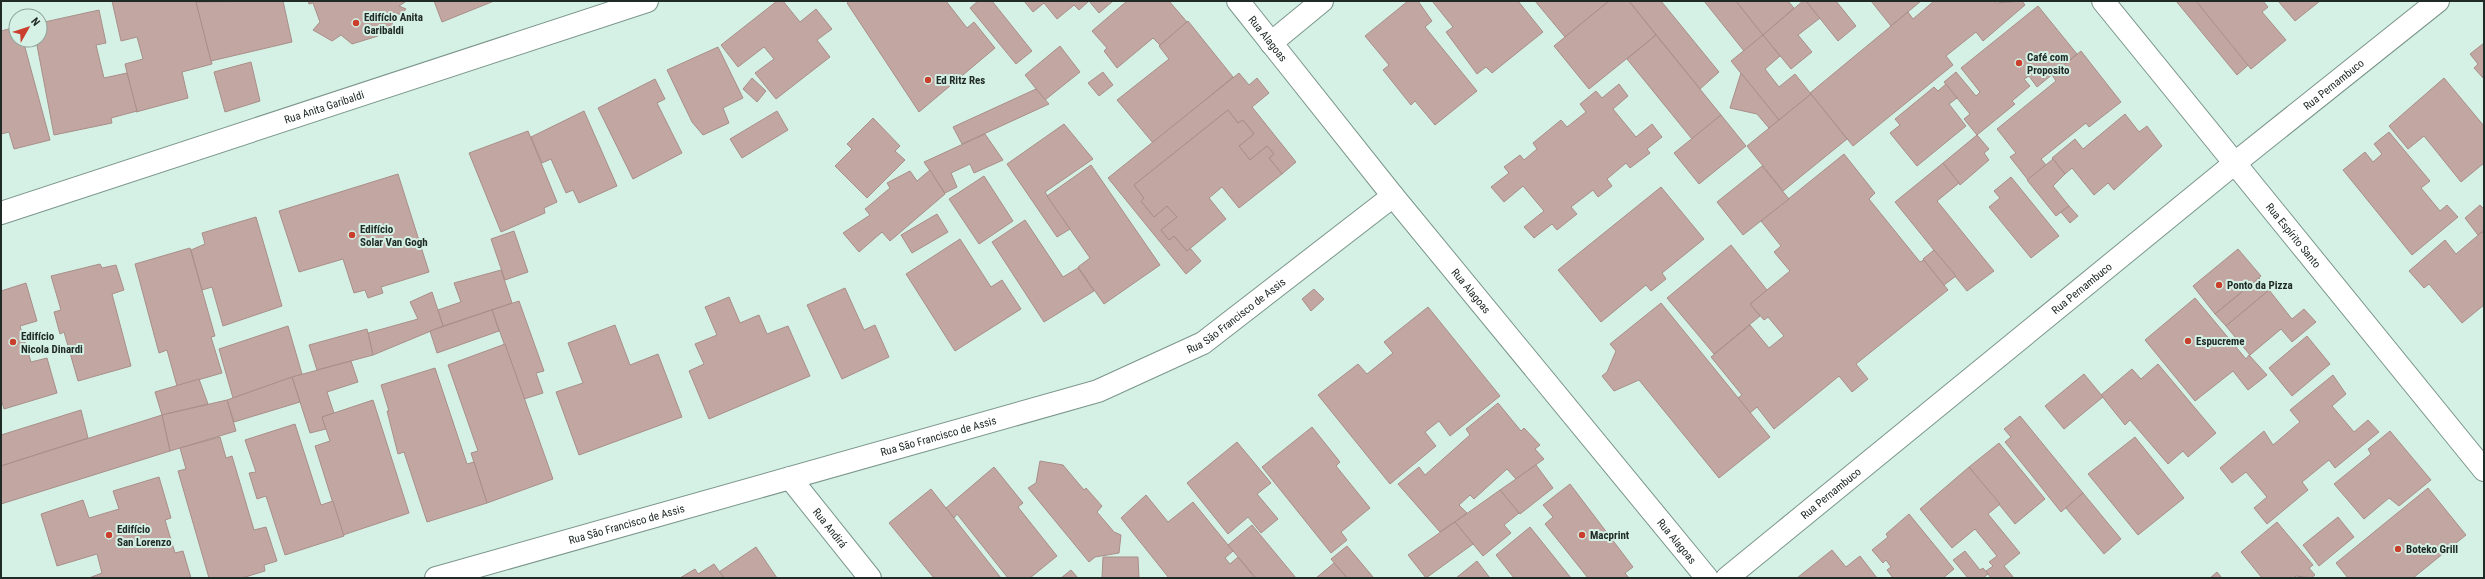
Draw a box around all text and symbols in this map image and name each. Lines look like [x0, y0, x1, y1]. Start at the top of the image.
north arrow [8, 8, 48, 48]
place label: Edifício Anita Garibaldi [364, 11, 423, 37]
street label: Rua Alagoas [1245, 14, 1289, 64]
text: N [28, 15, 43, 29]
marker: Edifício Anita Garibaldi [351, 18, 361, 28]
place label: Café com Proposito [2027, 51, 2070, 77]
street label: Rua Pernambuco [2301, 56, 2367, 113]
marker: Café com Proposito [2014, 58, 2024, 68]
place label: Ed Ritz Res [936, 74, 985, 87]
marker: Ed Ritz Res [923, 75, 933, 85]
street label: Rua Anita Garibaldi [283, 88, 366, 127]
street label: Rua Espírito Santo [2263, 201, 2323, 271]
place label: Edifício Solar Van Gogh [360, 223, 428, 249]
marker: Edifício Solar Van Gogh [347, 230, 357, 240]
street label: Rua Pernambuco [2049, 260, 2115, 317]
street label: Rua Alagoas [1448, 266, 1493, 316]
street label: Rua São Francisco de Assis [1185, 275, 1288, 357]
place label: Ponto da Pizza [2227, 279, 2293, 292]
marker: Ponto da Pizza [2214, 280, 2224, 290]
place label: Edifício Nicola Dinardi [21, 330, 83, 356]
place label: Espucreme [2196, 335, 2245, 348]
marker: Espucreme [2183, 336, 2193, 346]
marker: Edifício Nicola Dinardi [8, 337, 18, 347]
street label: Rua São Francisco de Assis [879, 414, 998, 459]
street label: Rua Pernambuco [1798, 465, 1864, 522]
street label: Rua São Francisco de Assis [567, 502, 686, 547]
street label: Rua Andirá [810, 506, 849, 551]
street label: Rua Alagoas [1654, 516, 1699, 567]
place label: Edifício San Lorenzo [117, 523, 172, 549]
place label: Macprint [1590, 529, 1630, 542]
marker: Edifício San Lorenzo [104, 530, 114, 540]
marker: Macprint [1577, 530, 1587, 540]
place label: Boteko Grill [2406, 543, 2458, 556]
marker: Boteko Grill [2393, 544, 2403, 554]

